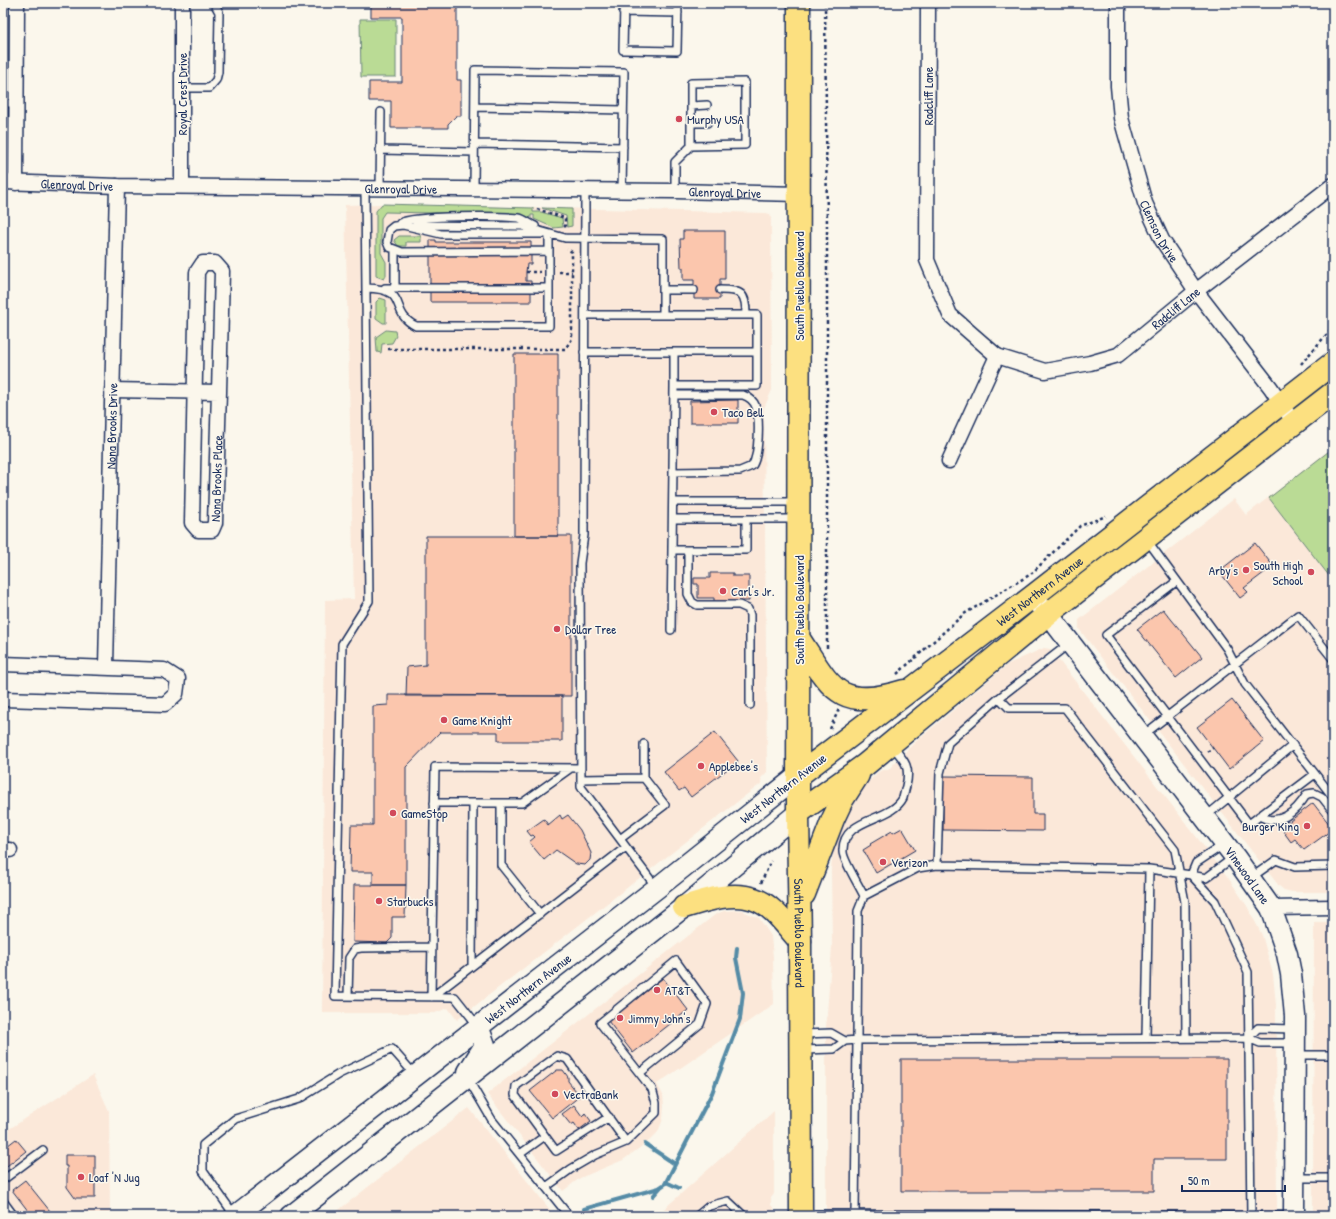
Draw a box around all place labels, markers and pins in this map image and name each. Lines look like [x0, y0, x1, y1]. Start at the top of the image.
place label: Murphy USA [687, 110, 745, 128]
marker: Murphy USA [674, 114, 684, 124]
place label: Taco Bell [722, 403, 764, 421]
marker: Taco Bell [709, 407, 719, 417]
place label: South High School [1253, 556, 1304, 589]
place label: Arby's [1209, 561, 1238, 579]
marker: Arby's [1241, 565, 1251, 575]
marker: South High School [1306, 567, 1316, 577]
place label: Carl's Jr. [731, 582, 775, 600]
marker: Carl's Jr. [718, 586, 728, 596]
place label: Dollar Tree [565, 620, 617, 638]
marker: Dollar Tree [552, 624, 562, 634]
place label: Game Knight [452, 711, 512, 729]
marker: Game Knight [439, 715, 449, 725]
place label: Applebee's [709, 757, 758, 775]
marker: Applebee's [696, 761, 706, 771]
place label: GameStop [401, 804, 448, 822]
marker: GameStop [388, 808, 398, 818]
place label: Burger King [1242, 817, 1299, 835]
marker: Burger King [1302, 821, 1312, 831]
place label: Verizon [891, 853, 928, 871]
marker: Verizon [878, 857, 888, 867]
place label: Starbucks [387, 892, 434, 910]
marker: Starbucks [374, 896, 384, 906]
place label: AT&T [665, 981, 691, 999]
marker: AT&T [652, 985, 662, 995]
place label: Jimmy John's [628, 1009, 690, 1027]
marker: Jimmy John's [615, 1013, 625, 1023]
place label: VectraBank [563, 1085, 619, 1103]
marker: VectraBank [550, 1089, 560, 1099]
place label: Loaf 'N Jug [89, 1168, 140, 1186]
marker: Loaf 'N Jug [76, 1172, 86, 1182]

